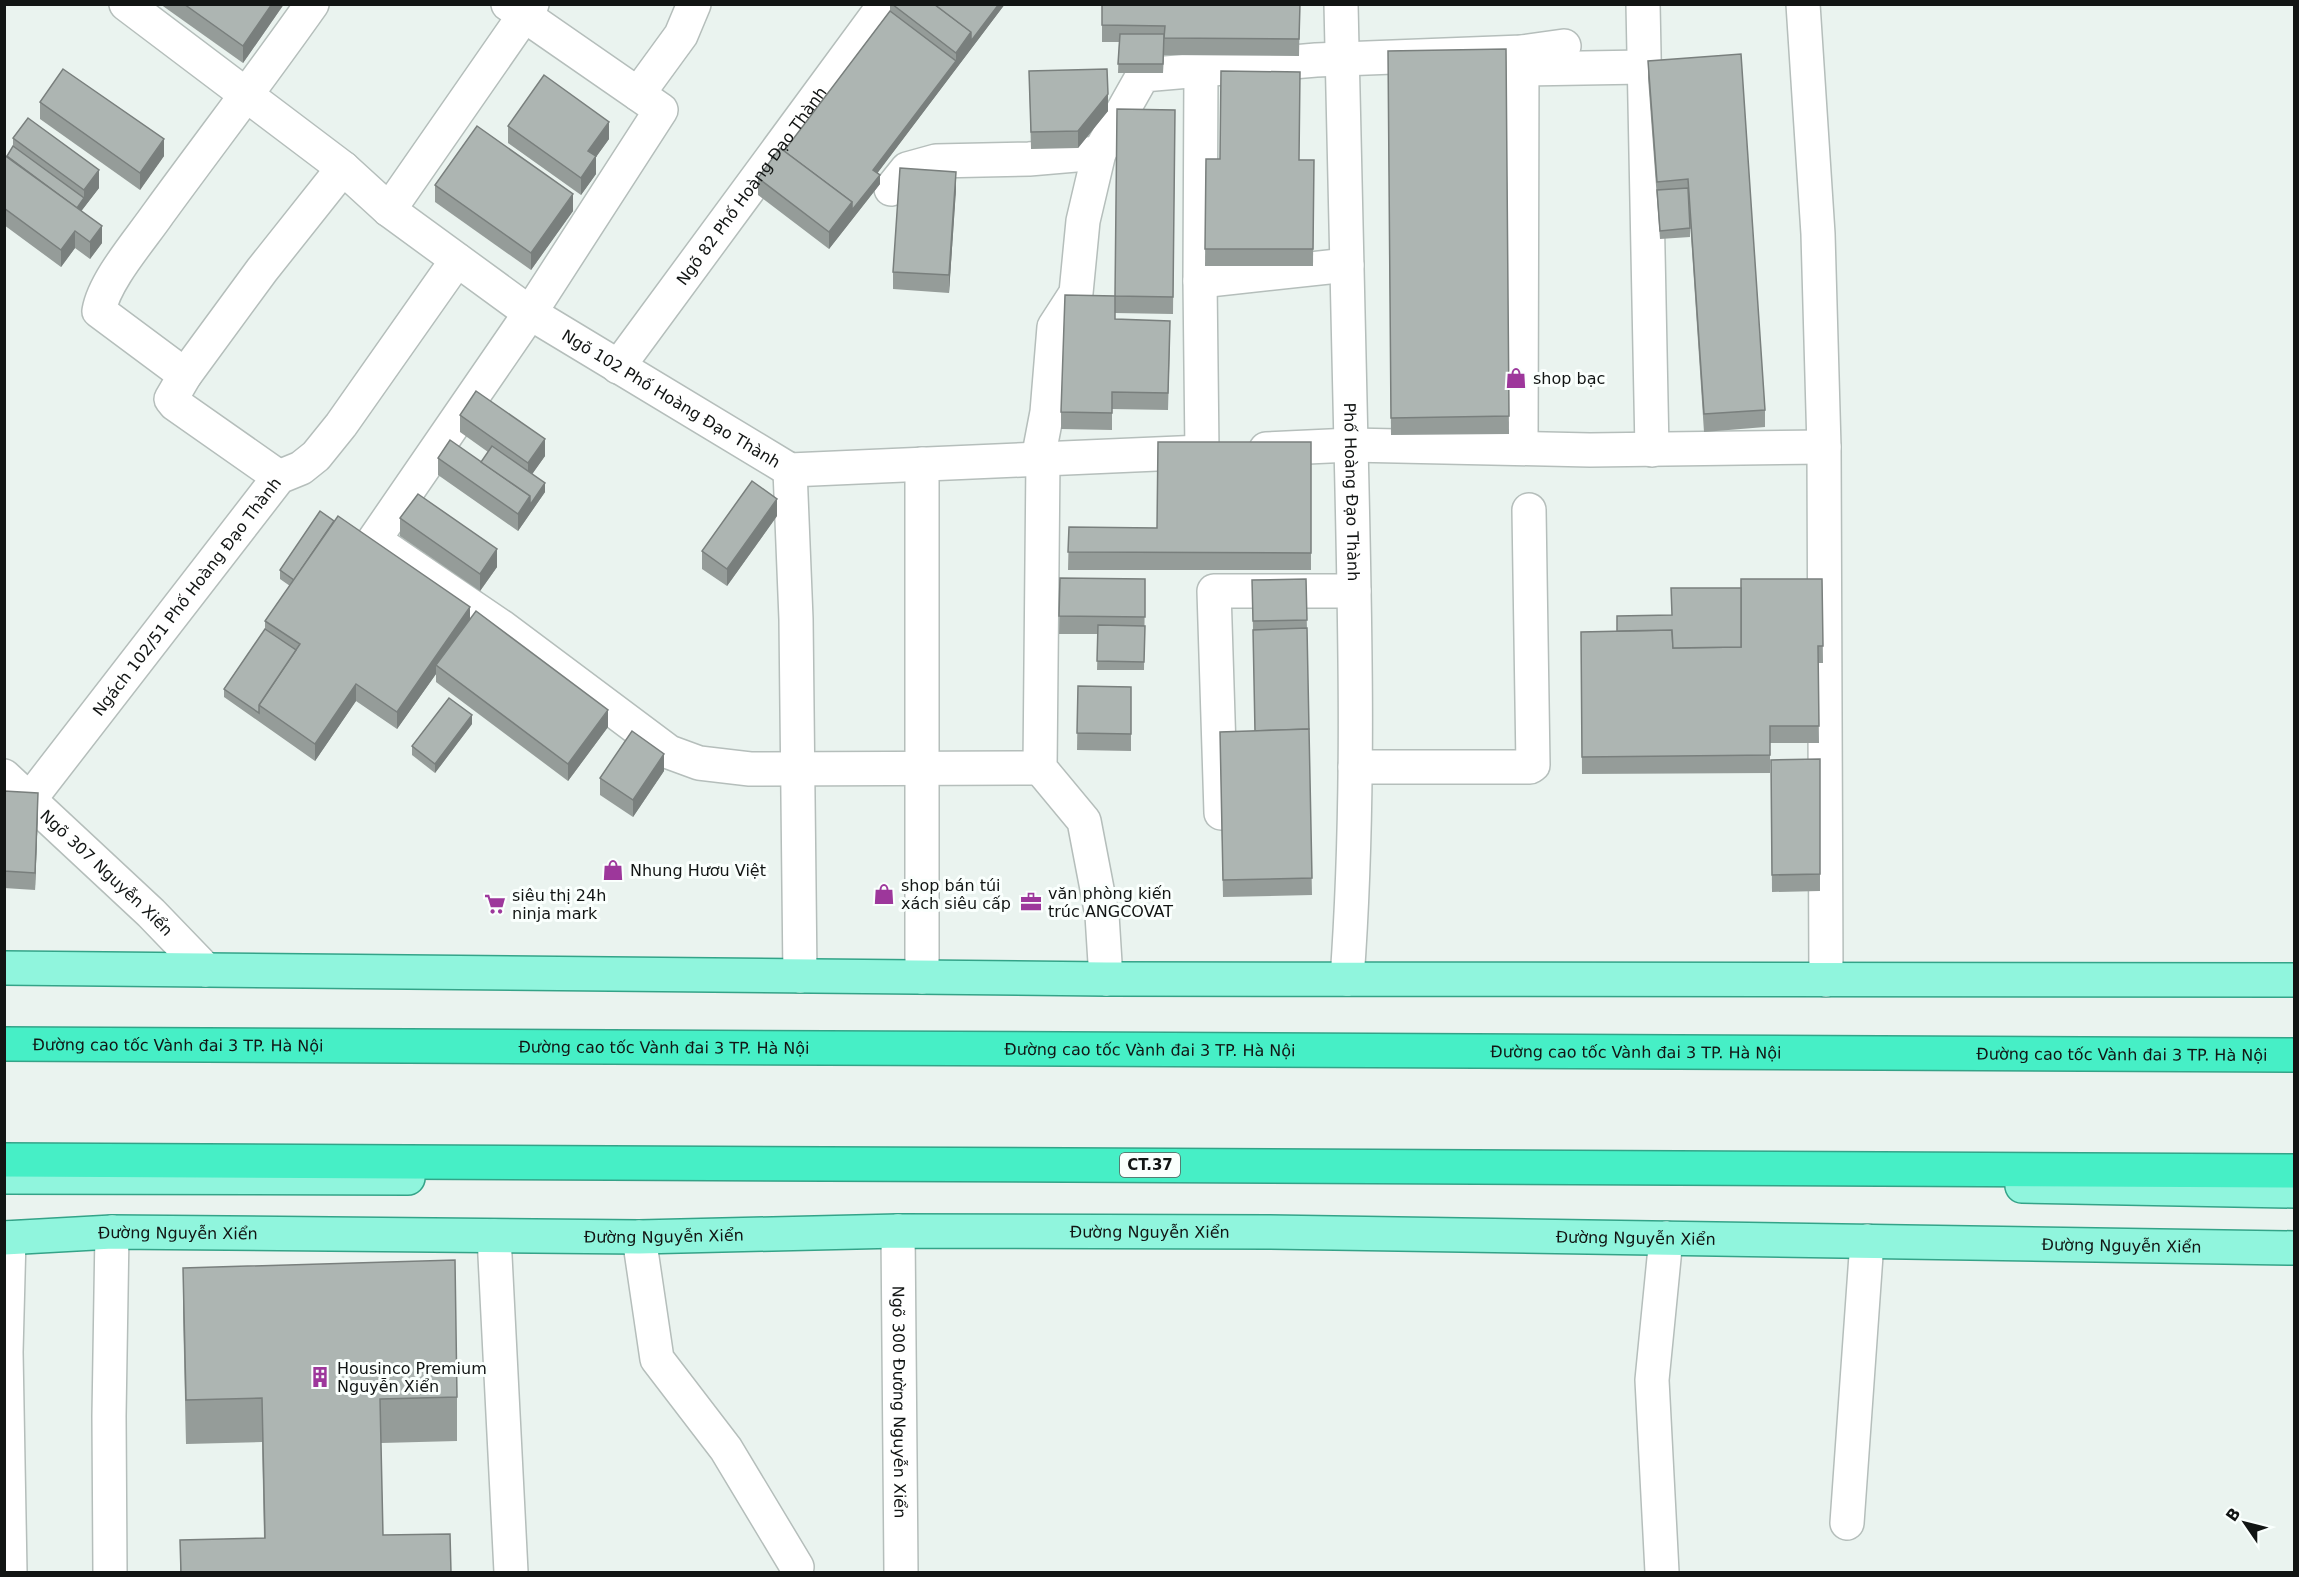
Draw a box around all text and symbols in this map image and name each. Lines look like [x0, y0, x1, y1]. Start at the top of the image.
street label: Ngõ 82 Phố Hoàng Đạo Thành [672, 83, 830, 289]
street label: Ngõ 102 Phố Hoàng Đạo Thành [559, 325, 784, 471]
shop icon: shop bạc [1504, 366, 1528, 390]
place label: shop bạc [1533, 369, 1605, 388]
street label: Phố Hoàng Đạo Thành [1340, 402, 1363, 581]
street label: Ngách 102/51 Phố Hoàng Đạo Thành [88, 474, 285, 719]
street label: Ngõ 307 Nguyễn Xiển [37, 806, 177, 939]
shop icon: Nhung Hươu Việt [601, 858, 625, 882]
place label: Nhung Hươu Việt [630, 861, 766, 880]
place label: shop bán túi xách siêu cấp [901, 876, 1011, 913]
shop icon: shop bán túi xách siêu cấp [872, 882, 896, 906]
place label: văn phòng kiến trúc ANGCOVAT [1048, 884, 1173, 921]
place label: siêu thị 24h ninja mark [512, 886, 606, 923]
office icon: văn phòng kiến trúc ANGCOVAT [1019, 890, 1043, 914]
supermarket icon: siêu thị 24h ninja mark [483, 892, 507, 916]
street label: Đường cao tốc Vành đai 3 TP. Hà Nội [32, 1035, 324, 1055]
street label: Đường cao tốc Vành đai 3 TP. Hà Nội [518, 1037, 810, 1057]
street label: Đường cao tốc Vành đai 3 TP. Hà Nội [1004, 1039, 1296, 1060]
street label: Đường cao tốc Vành đai 3 TP. Hà Nội [1490, 1042, 1782, 1062]
street label: Đường cao tốc Vành đai 3 TP. Hà Nội [1976, 1044, 2268, 1064]
road number: CT.37 [1120, 1153, 1180, 1177]
street label: Đường Nguyễn Xiển [97, 1222, 258, 1243]
street label: Đường Nguyễn Xiển [1070, 1222, 1230, 1241]
street label: Đường Nguyễn Xiển [584, 1225, 744, 1247]
street label: Đường Nguyễn Xiển [1556, 1227, 1716, 1248]
street label: Đường Nguyễn Xiển [2042, 1235, 2202, 1256]
street label: Ngõ 300 Đường Nguyễn Xiển [889, 1286, 910, 1518]
place label: Housinco Premium Nguyễn Xiển [337, 1359, 487, 1396]
building icon: Housinco Premium Nguyễn Xiển [308, 1365, 332, 1389]
north arrow [2215, 1493, 2275, 1553]
text: B [2222, 1504, 2244, 1525]

